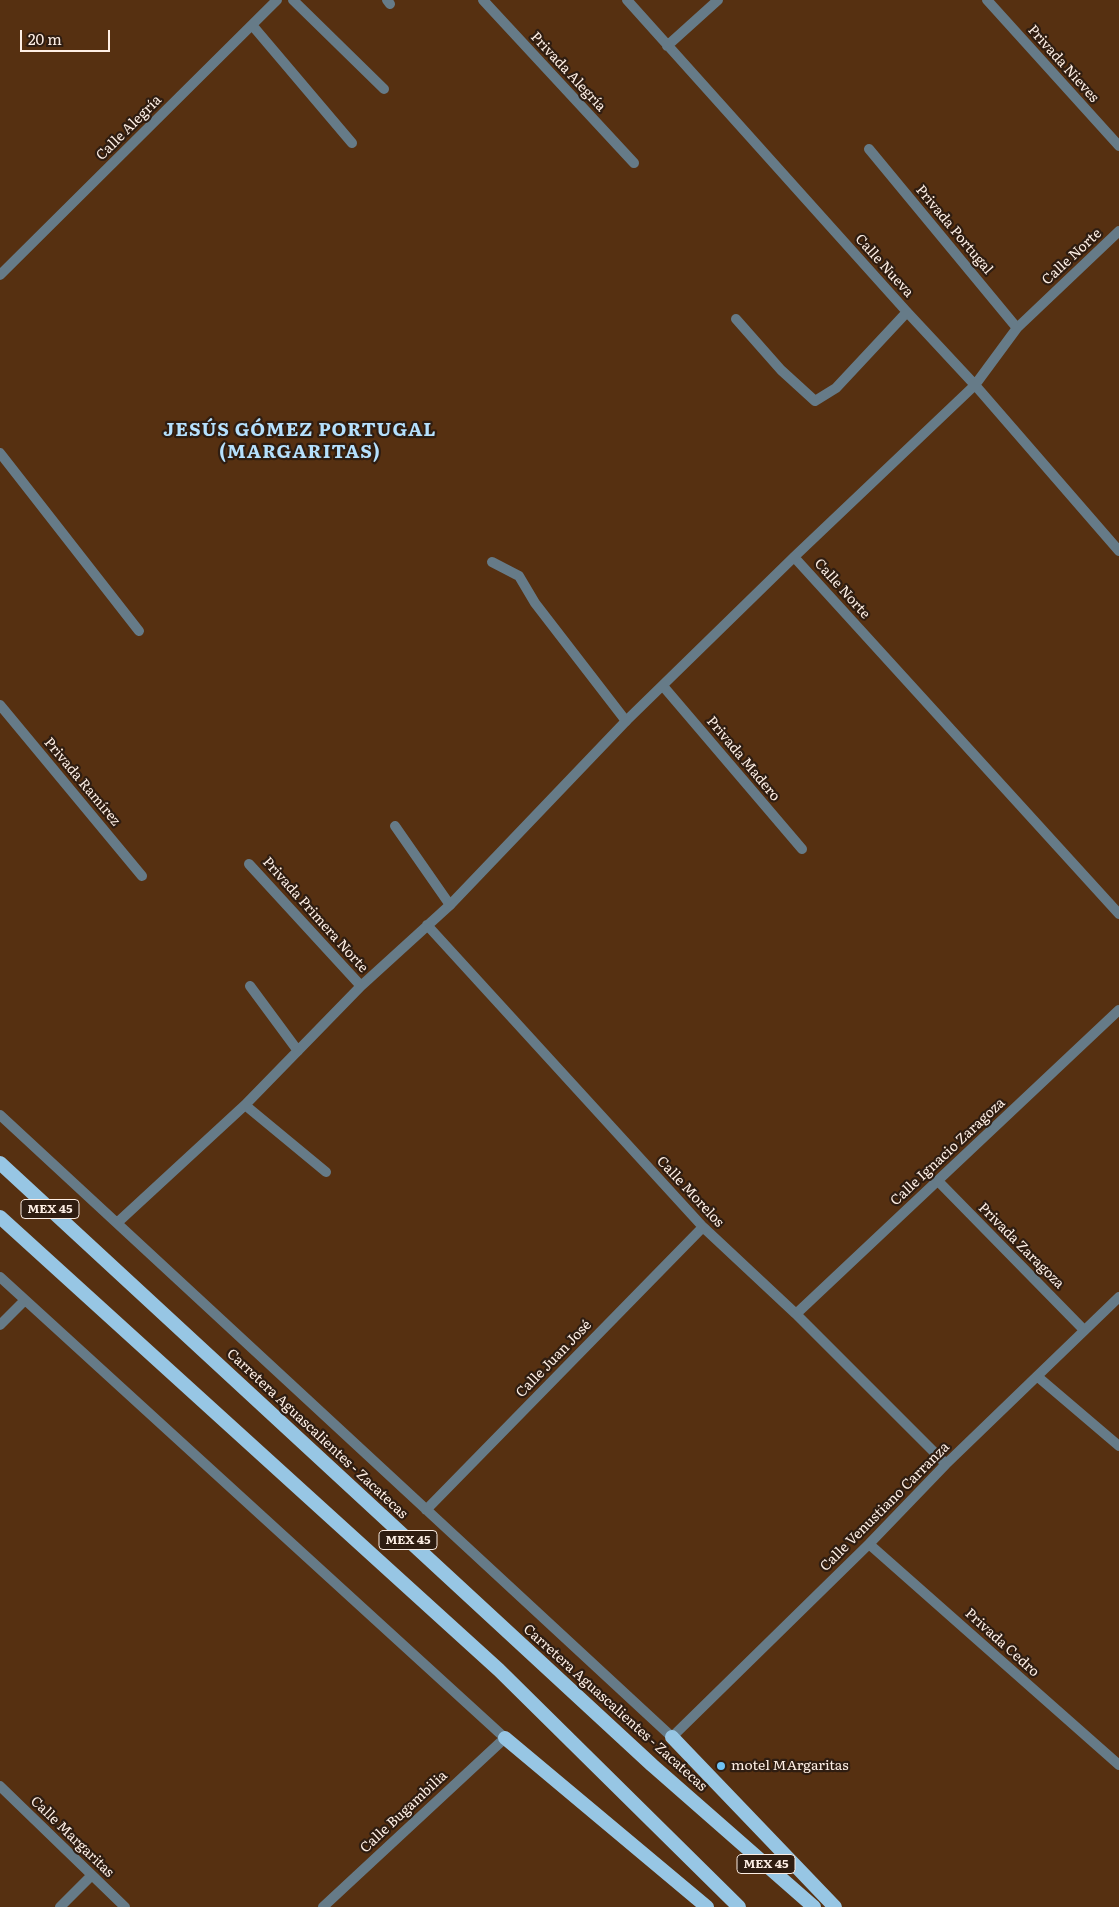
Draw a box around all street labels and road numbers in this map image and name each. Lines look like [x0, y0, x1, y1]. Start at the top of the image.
street label: Privada Nieves [1024, 22, 1102, 106]
street label: Privada Alegría [527, 29, 609, 115]
street label: Calle Alegría [93, 92, 165, 164]
street label: Privada Portugal [912, 182, 996, 278]
street label: Calle Norte [1039, 225, 1105, 289]
street label: Calle Nueva [851, 231, 917, 301]
street label: Calle Norte [811, 556, 873, 622]
street label: Privada Madero [703, 713, 783, 805]
street label: Privada Ramírez [40, 735, 124, 829]
street label: Privada Primera Norte [259, 854, 371, 976]
street label: Calle Ignacio Zaragoza [887, 1095, 1009, 1209]
street label: Calle Morelos [653, 1153, 727, 1231]
road number: MEX 45 [21, 1200, 79, 1218]
street label: Privada Zaragoza [975, 1200, 1067, 1292]
street label: Calle Juan José [513, 1317, 595, 1401]
street label: Carretera Aguascalientes - Zacatecas [223, 1346, 411, 1522]
street label: Calle Venustiano Carranza [817, 1439, 953, 1575]
road number: MEX 45 [379, 1530, 437, 1550]
street label: Privada Cedro [961, 1605, 1043, 1681]
street label: Carretera Aguascalientes - Zacatecas [520, 1621, 710, 1795]
street label: Calle Bugambilia [357, 1767, 451, 1857]
street label: Calle Margaritas [27, 1793, 117, 1881]
road number: MEX 45 [737, 1855, 795, 1874]

